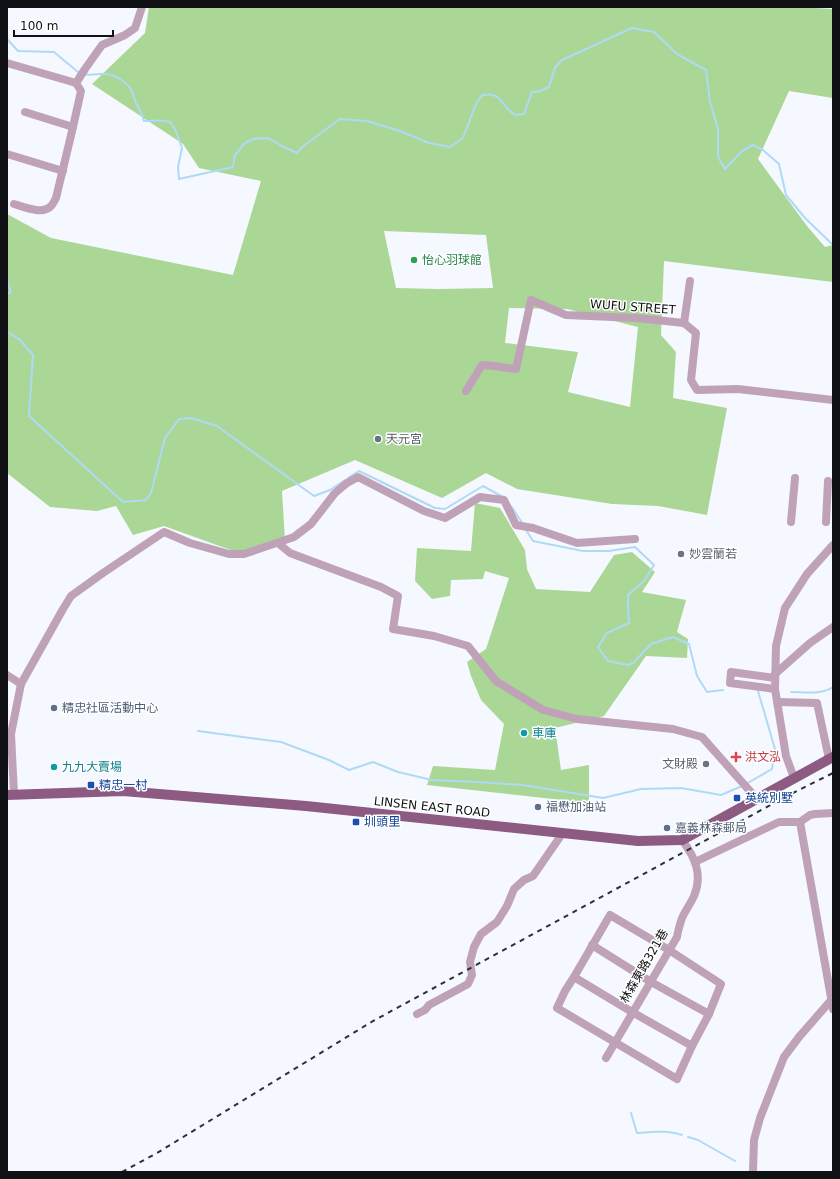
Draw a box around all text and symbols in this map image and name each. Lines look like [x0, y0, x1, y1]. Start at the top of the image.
scale bar [14, 12, 113, 38]
text: 100 m [20, 19, 58, 33]
place label: 怡心羽球館 [422, 253, 482, 267]
marker: 怡心羽球館 [409, 255, 419, 265]
street label: WUFU STREET [590, 297, 677, 317]
place label: 天元宮 [386, 432, 422, 446]
marker: 天元宮 [373, 434, 383, 444]
place label: 妙雲蘭若 [689, 547, 737, 561]
marker: 妙雲蘭若 [676, 549, 686, 559]
place label: 精忠社區活動中心 [62, 701, 158, 715]
marker: 精忠社區活動中心 [49, 703, 59, 713]
place label: 車庫 [532, 726, 556, 740]
marker: 車庫 [519, 728, 529, 738]
place label: 洪文泓 [745, 750, 781, 764]
marker: 洪文泓 [730, 751, 742, 763]
place label: 文財殿 [662, 757, 698, 771]
marker: 文財殿 [701, 759, 711, 769]
place label: 九九大賣場 [62, 760, 122, 774]
marker: 九九大賣場 [49, 762, 59, 772]
place label: 精忠一村 [99, 778, 148, 792]
marker: 精忠一村 [86, 780, 96, 790]
place label: 英統別墅 [745, 791, 793, 805]
marker: 英統別墅 [732, 793, 742, 803]
street label: LINSEN EAST ROAD [373, 794, 491, 820]
place label: 福懋加油站 [546, 800, 606, 814]
marker: 福懋加油站 [533, 802, 543, 812]
place label: 圳頭里 [364, 815, 400, 829]
marker: 圳頭里 [351, 817, 361, 827]
place label: 嘉義林森郵局 [675, 821, 747, 835]
marker: 嘉義林森郵局 [662, 823, 672, 833]
street label: 林森東路321巷 [617, 927, 671, 1005]

